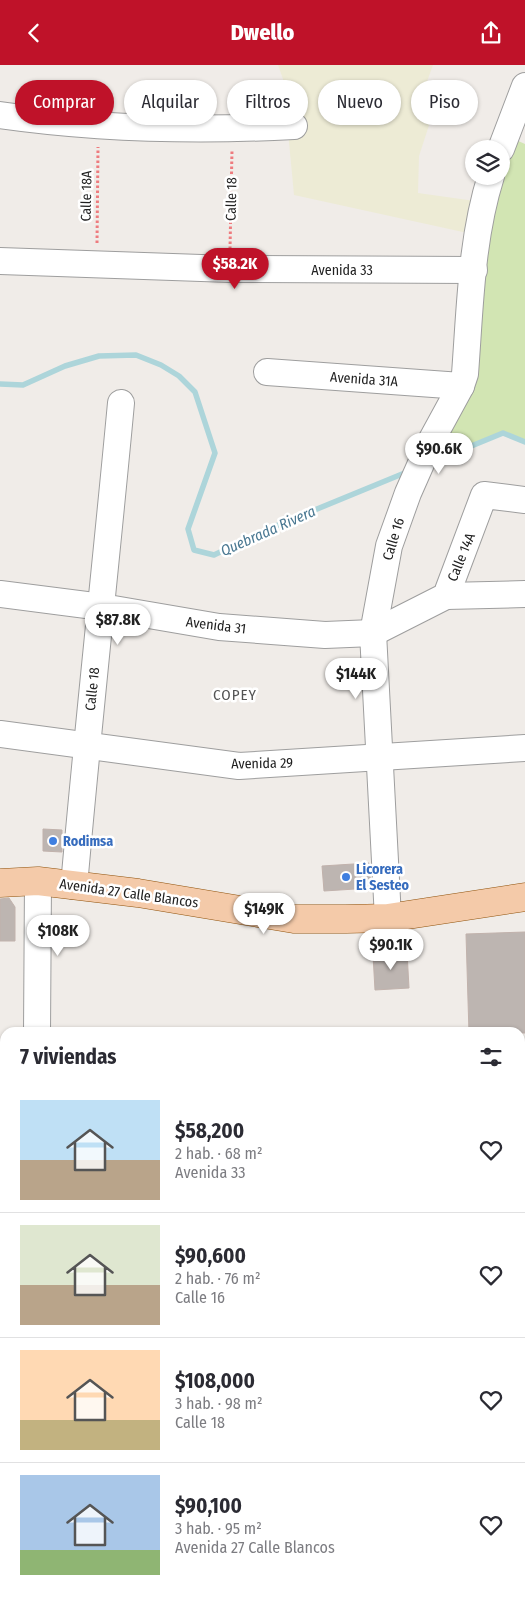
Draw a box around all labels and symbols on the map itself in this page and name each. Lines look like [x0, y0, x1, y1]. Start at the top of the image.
street label: Calle 18A [78, 170, 95, 222]
street label: Calle 18 [223, 177, 240, 221]
pin: $58.2K [194, 247, 276, 290]
street label: Avenida 33 [311, 262, 373, 279]
street label: Avenida 31A [330, 369, 399, 390]
pin: $90.6K [398, 433, 480, 475]
water label: Quebrada Rivera [218, 502, 318, 560]
street label: Calle 16 [379, 516, 408, 562]
street label: Calle 14A [444, 530, 479, 584]
pin: $87.8K [77, 603, 159, 646]
street label: Avenida 31 [185, 613, 247, 638]
pin: $144K [321, 657, 391, 700]
street label: Calle 18 [82, 666, 103, 712]
district label: COPEY [213, 686, 257, 704]
street label: Avenida 29 [231, 754, 293, 773]
place label: Rodimsa [63, 833, 113, 850]
marker: Rodimsa [47, 835, 59, 847]
place label: Licorera El Sesteo [356, 861, 410, 894]
marker: Licorera El Sesteo [340, 871, 352, 883]
street label: Avenida 27 Calle Blancos [58, 875, 199, 912]
pin: $149K [229, 893, 299, 935]
pin: $108K [23, 915, 93, 957]
pin: $90.1K [350, 929, 432, 971]

